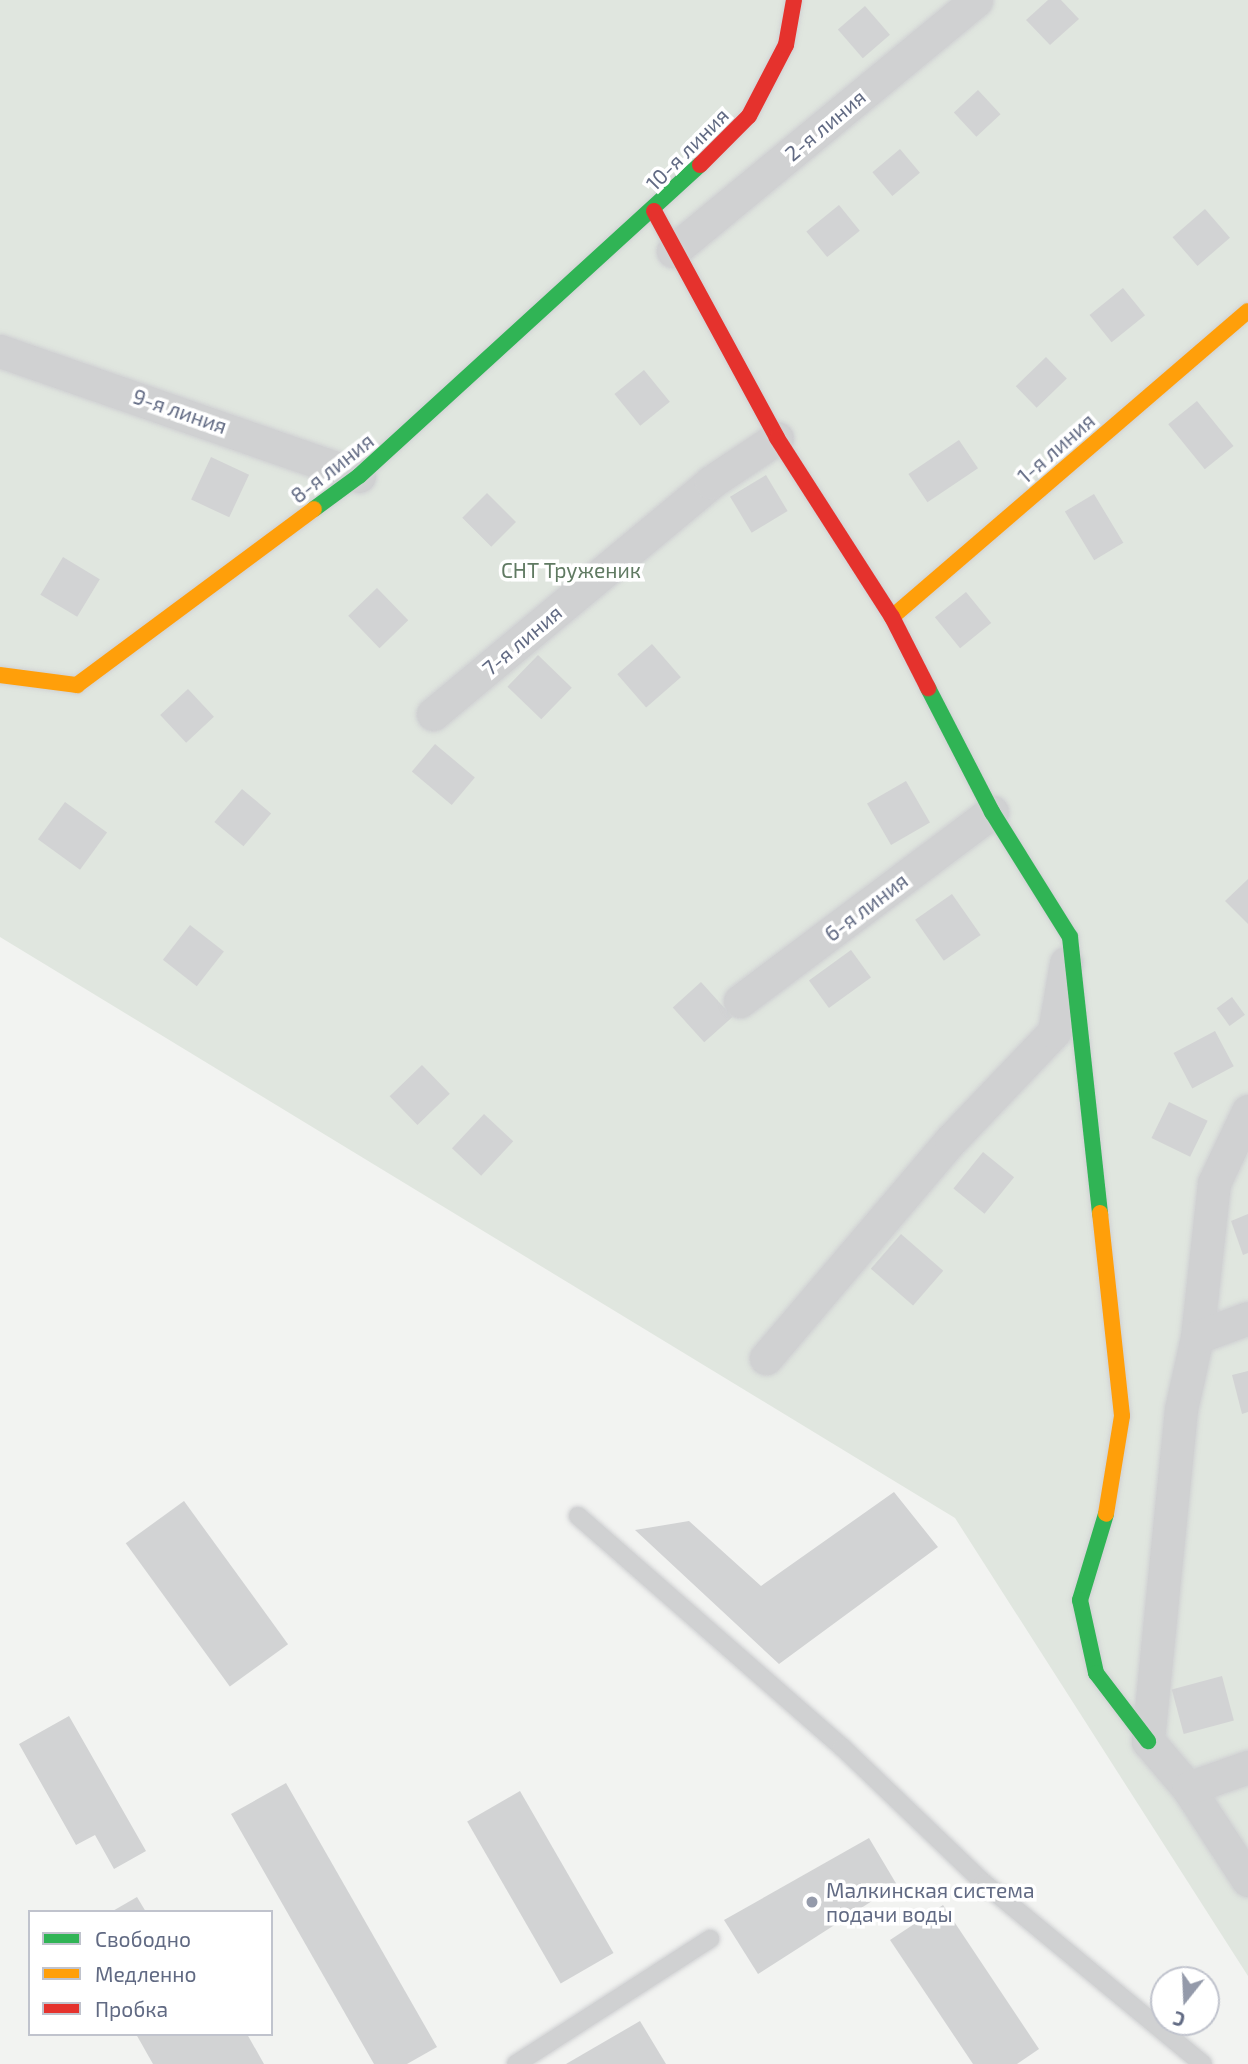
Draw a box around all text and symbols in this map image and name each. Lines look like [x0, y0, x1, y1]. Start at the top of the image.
street label: 2-я линия [780, 84, 870, 166]
street label: 10-я линия [640, 102, 734, 196]
street label: 9-я линия [130, 383, 230, 439]
street label: 1-я линия [1012, 408, 1100, 488]
street label: 8-я линия [285, 428, 379, 508]
park label: СНТ Труженик [501, 557, 641, 583]
street label: 7-я линия [477, 600, 567, 680]
street label: 6-я линия [819, 868, 913, 946]
place label: Малкинская система подачи воды [826, 1877, 1035, 1927]
marker: Малкинская система подачи воды [804, 1894, 820, 1910]
legend [28, 1910, 273, 2036]
text: Свободно [95, 1926, 191, 1951]
text: Медленно [95, 1961, 197, 1986]
north arrow [1150, 1966, 1220, 2036]
text: Пробка [95, 1996, 168, 2021]
text: С [1170, 2007, 1188, 2032]

